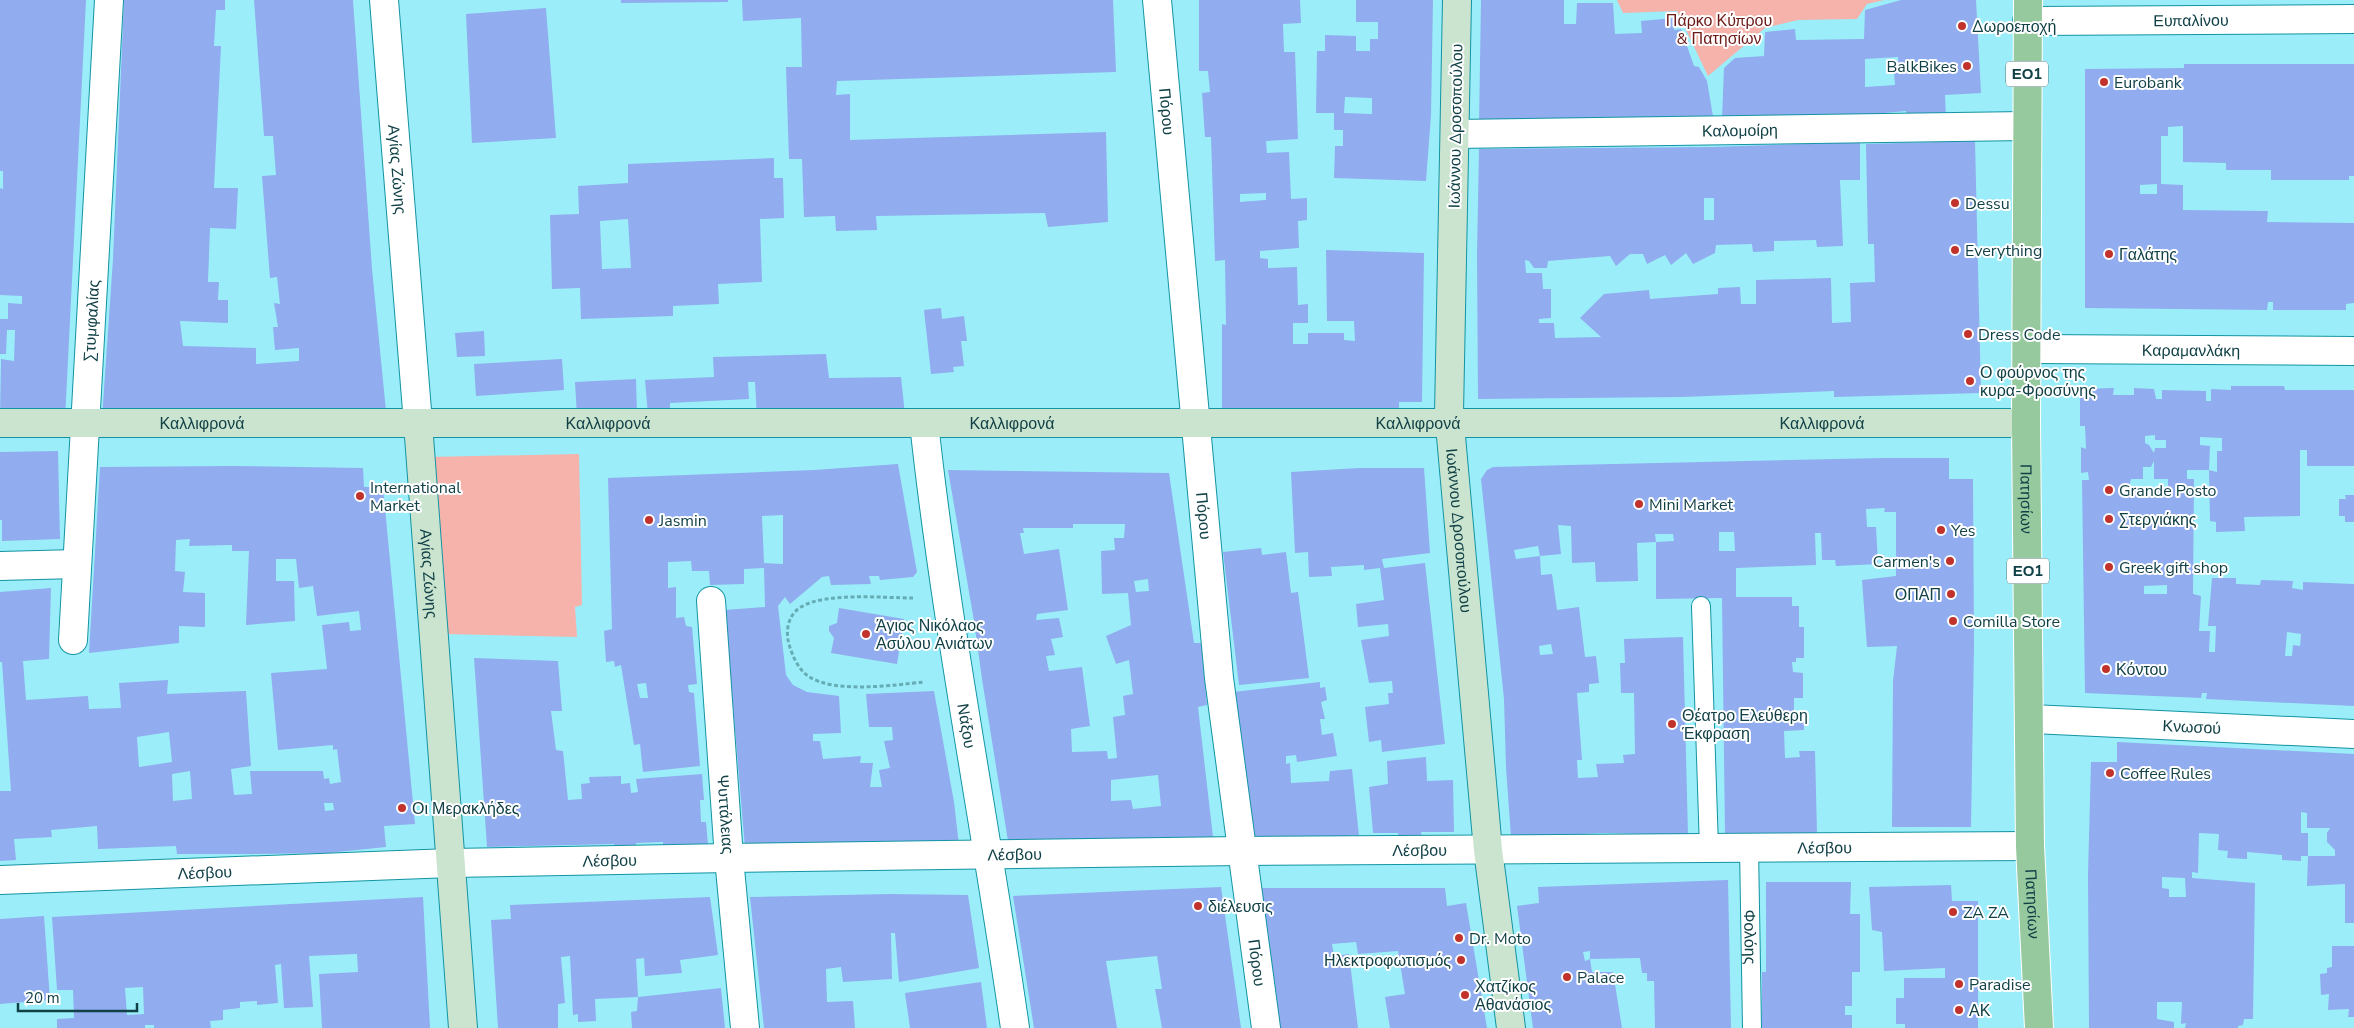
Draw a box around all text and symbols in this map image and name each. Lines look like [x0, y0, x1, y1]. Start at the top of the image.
park label: Πάρκο Κύπρου & Πατησίων [1666, 10, 1772, 50]
street label: Ευπαλίνου [2153, 10, 2229, 32]
place label: Δωροεποχή [1972, 16, 2056, 38]
marker: Δωροεποχή [1956, 20, 1968, 32]
street label: Ιωάννου Δροσοπούλου [1444, 43, 1468, 209]
place label: BalkBikes [1886, 56, 1957, 78]
marker: BalkBikes [1961, 60, 1973, 72]
road number: ΕΟ1 [2006, 62, 2048, 86]
place label: Eurobank [2114, 72, 2183, 94]
marker: Eurobank [2098, 76, 2110, 88]
street label: Πόρου [1153, 87, 1179, 136]
street label: Καλομοίρη [1702, 119, 1778, 143]
street label: Αγίας Ζώνης [382, 124, 411, 216]
place label: Dessu [1965, 193, 2010, 215]
marker: Dessu [1949, 197, 1961, 209]
place label: Everything [1965, 240, 2042, 262]
marker: Everything [1949, 244, 1961, 256]
place label: Γαλάτης [2119, 244, 2177, 266]
marker: Γαλάτης [2103, 248, 2115, 260]
street label: Στυμφαλίας [79, 279, 105, 362]
place label: Dress Code [1978, 324, 2060, 346]
marker: Dress Code [1962, 328, 1974, 340]
street label: Καραμανλάκη [2142, 340, 2240, 362]
place label: Ο φούρνος της κυρα-Φροσύνης [1980, 362, 2096, 402]
marker: Ο φούρνος της κυρα-Φροσύνης [1964, 375, 1976, 387]
street label: Καλλιφρονά [160, 413, 244, 435]
street label: Καλλιφρονά [566, 413, 650, 435]
street label: Καλλιφρονά [970, 413, 1054, 435]
street label: Καλλιφρονά [1376, 413, 1460, 435]
street label: Καλλιφρονά [1780, 413, 1864, 435]
street label: Ιωάννου Δροσοπούλου [1440, 447, 1477, 614]
street label: Πατησίων [2014, 464, 2037, 534]
place label: International Market [370, 477, 461, 517]
place label: Grande Posto [2119, 480, 2217, 502]
marker: Grande Posto [2103, 484, 2115, 496]
marker: International Market [354, 490, 366, 502]
street label: Πόρου [1190, 491, 1216, 540]
place label: Mini Market [1649, 494, 1733, 516]
marker: Mini Market [1633, 498, 1645, 510]
place label: Στεργιάκης [2119, 509, 2197, 531]
place label: Jasmin [658, 510, 707, 532]
marker: Στεργιάκης [2103, 513, 2115, 525]
marker: Jasmin [643, 514, 655, 526]
place label: Yes [1950, 520, 1975, 542]
marker: Yes [1935, 524, 1947, 536]
street label: Αγίας Ζώνης [414, 528, 443, 620]
place label: Carmen's [1873, 551, 1940, 573]
marker: Carmen's [1944, 555, 1956, 567]
place label: Greek gift shop [2119, 557, 2228, 579]
road number: ΕΟ1 [2007, 558, 2049, 584]
marker: Greek gift shop [2103, 561, 2115, 573]
place label: ΟΠΑΠ [1895, 584, 1941, 606]
marker: ΟΠΑΠ [1945, 588, 1957, 600]
place label: Comilla Store [1963, 611, 2060, 633]
place label: Άγιος Νικόλαος Ασύλου Ανιάτων [876, 615, 993, 655]
marker: Comilla Store [1947, 615, 1959, 627]
marker: Άγιος Νικόλαος Ασύλου Ανιάτων [860, 628, 872, 640]
place label: Κόντου [2116, 659, 2167, 681]
marker: Κόντου [2100, 663, 2112, 675]
street label: Νάξου [951, 702, 980, 750]
place label: Θέατρο Ελεύθερη Έκφραση [1681, 705, 1808, 745]
street label: Κνωσού [2162, 715, 2222, 740]
marker: Θέατρο Ελεύθερη Έκφραση [1666, 718, 1678, 730]
place label: Coffee Rules [2120, 763, 2211, 785]
marker: Coffee Rules [2104, 767, 2116, 779]
street label: Ψυττάλειας [711, 774, 739, 855]
place label: Οι Μερακλήδες [412, 798, 520, 820]
marker: Οι Μερακλήδες [396, 802, 408, 814]
street label: Λέσβου [1797, 837, 1852, 859]
street label: Λέσβου [1392, 840, 1447, 862]
street label: Λέσβου [987, 844, 1042, 866]
street label: Λέσβου [582, 850, 637, 873]
street label: Λέσβου [177, 861, 233, 885]
street label: Πατησίων [2019, 868, 2045, 939]
place label: διέλευσις [1208, 896, 1273, 918]
marker: διέλευσις [1192, 900, 1204, 912]
place label: ZA ZA [1963, 902, 2009, 924]
marker: ZA ZA [1947, 906, 1959, 918]
street label: Φολόης [1738, 909, 1761, 965]
place label: Dr. Moto [1469, 928, 1531, 950]
marker: Dr. Moto [1453, 932, 1465, 944]
street label: Πόρου [1242, 938, 1270, 988]
place label: Ηλεκτροφωτισμός [1324, 950, 1451, 972]
marker: Ηλεκτροφωτισμός [1455, 954, 1467, 966]
place label: Palace [1577, 967, 1624, 989]
marker: Palace [1561, 971, 1573, 983]
place label: Paradise [1969, 974, 2031, 996]
place label: Χατζίκος Αθανάσιος [1475, 976, 1551, 1016]
marker: Paradise [1953, 978, 1965, 990]
scale bar [18, 980, 136, 1012]
text: 20 m [25, 988, 60, 1008]
marker: Χατζίκος Αθανάσιος [1459, 989, 1471, 1001]
place label: ΑΚ [1969, 1000, 1991, 1022]
marker: ΑΚ [1953, 1004, 1965, 1016]

